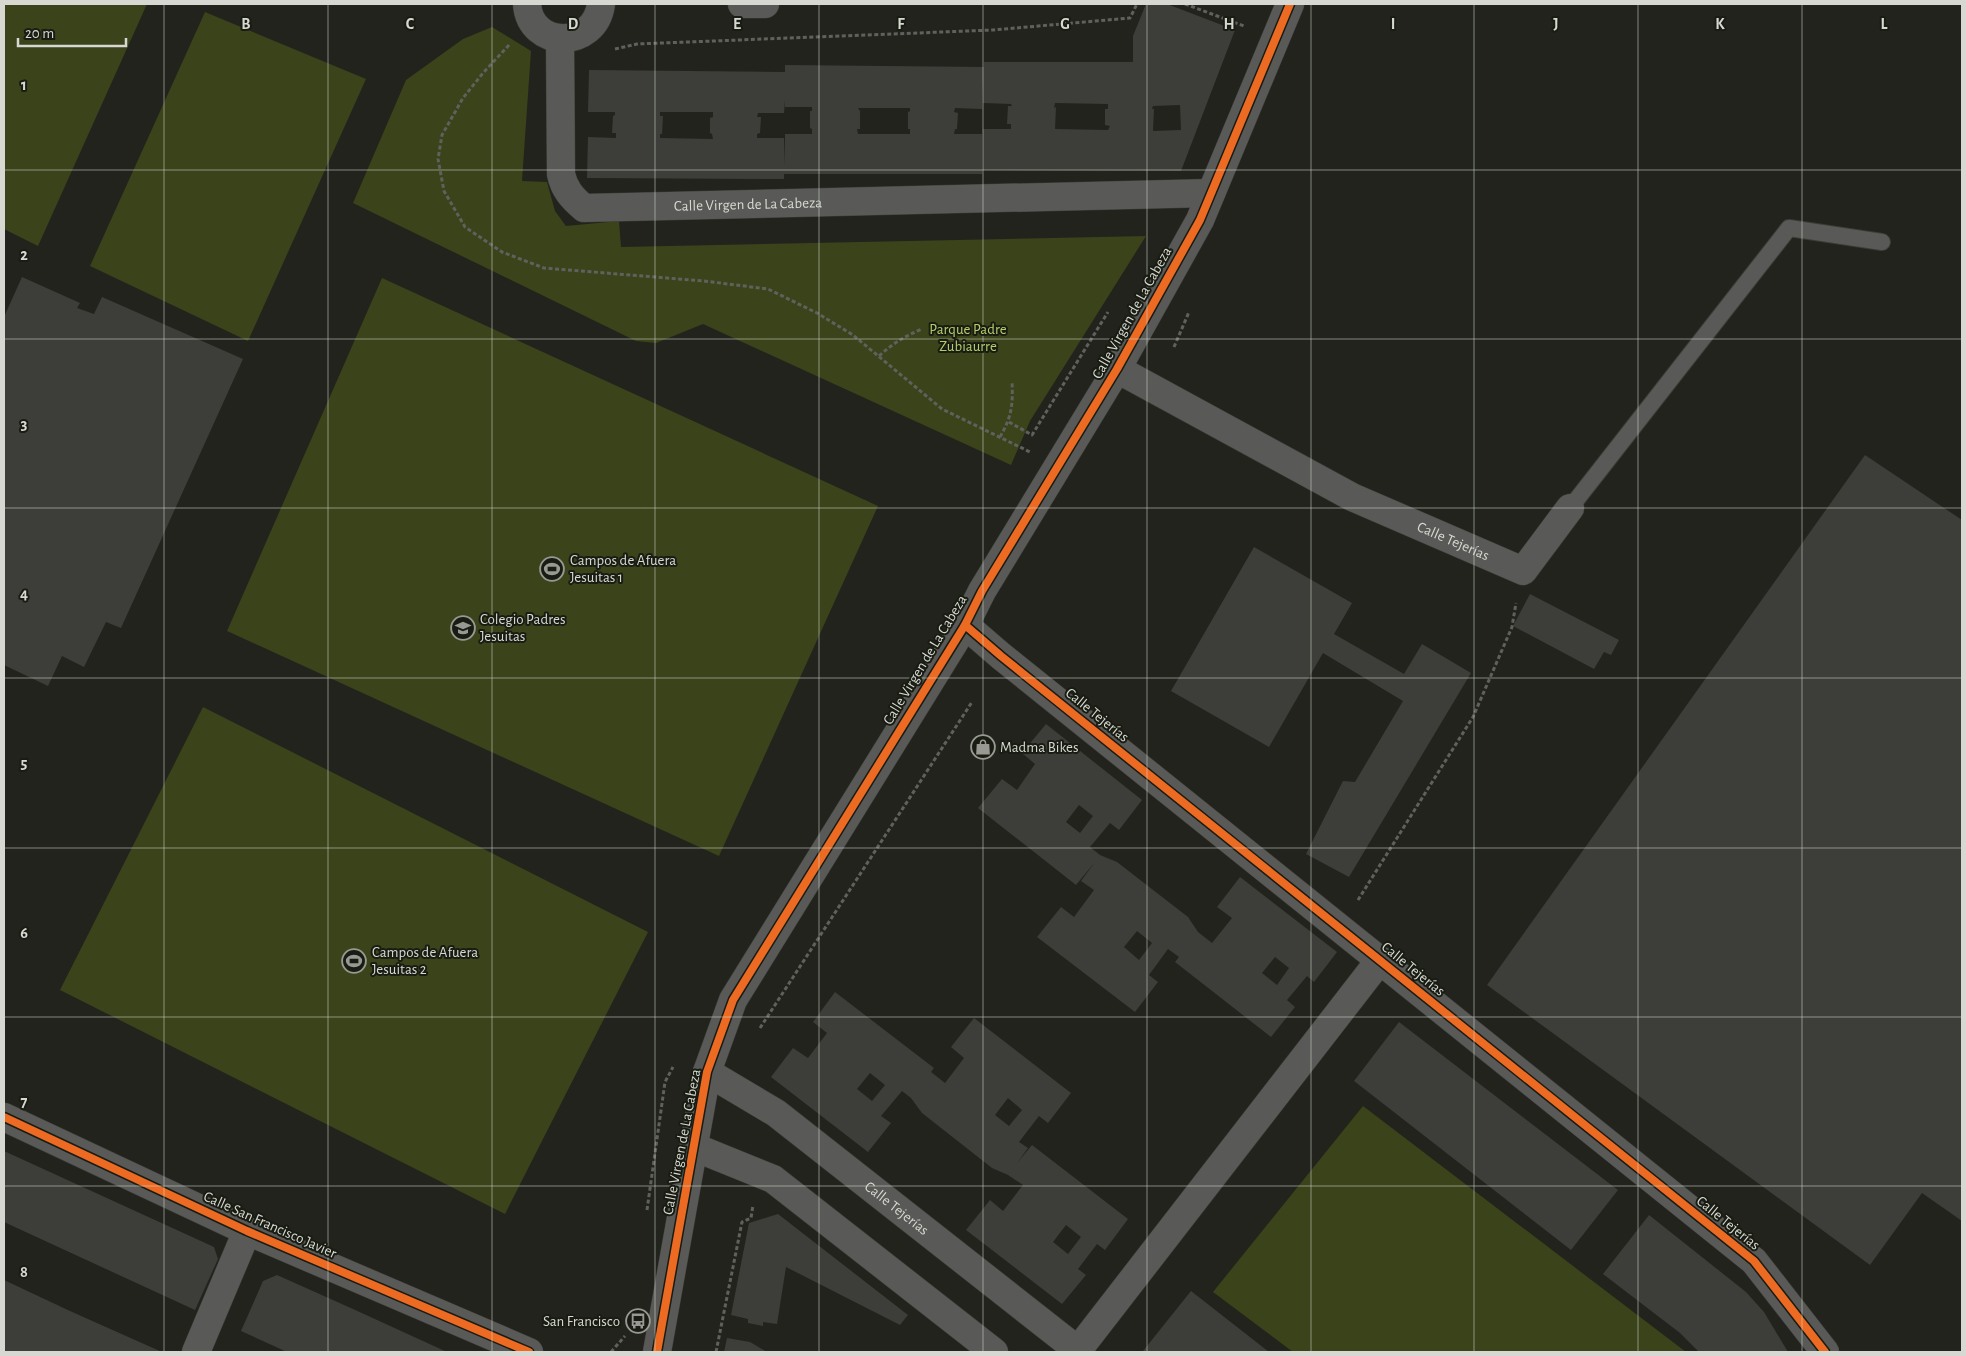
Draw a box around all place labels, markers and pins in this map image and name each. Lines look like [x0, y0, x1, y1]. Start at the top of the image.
place label: Campos de Afuera Jesuitas 1 [570, 553, 676, 585]
sports icon: Campos de Afuera Jesuitas 1 [539, 556, 565, 582]
place label: Colegio Padres Jesuitas [480, 612, 566, 644]
school or university icon: Colegio Padres Jesuitas [450, 615, 476, 641]
shop icon: Madma Bikes [970, 734, 996, 760]
place label: Madma Bikes [1000, 740, 1079, 755]
place label: Campos de Afuera Jesuitas 2 [372, 945, 478, 977]
sports icon: Campos de Afuera Jesuitas 2 [341, 948, 367, 974]
bus stop icon: San Francisco [625, 1308, 651, 1334]
place label: San Francisco [543, 1314, 620, 1329]

